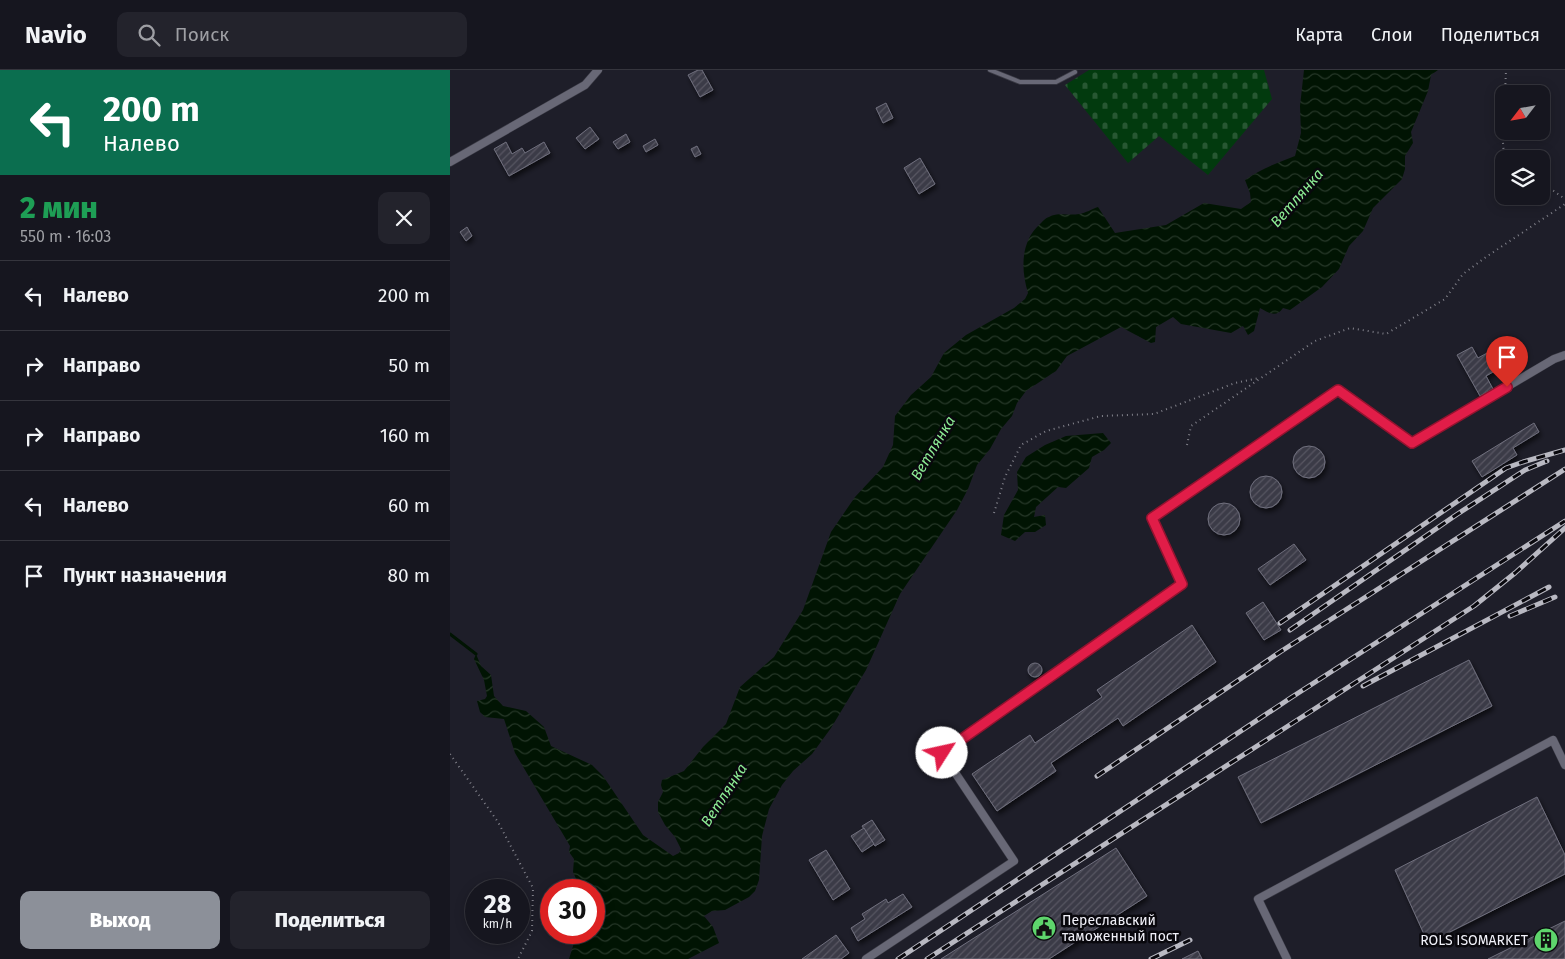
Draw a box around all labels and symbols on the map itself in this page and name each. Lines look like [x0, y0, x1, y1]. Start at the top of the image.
north arrow [1495, 85, 1550, 140]
water label: Ветлянка [1267, 165, 1327, 231]
pin [1486, 336, 1528, 387]
water label: Ветлянка [907, 413, 959, 483]
position arrow [915, 726, 967, 778]
water label: Ветлянка [697, 760, 751, 830]
speed limit sign: 30 [540, 879, 605, 944]
place label: Переславский таможенный пост [1062, 912, 1180, 945]
public building icon: Переславский таможенный пост [1031, 915, 1057, 941]
building icon: ROLS ISOMARKET [1533, 927, 1559, 953]
place label: ROLS ISOMARKET [1420, 932, 1529, 949]

